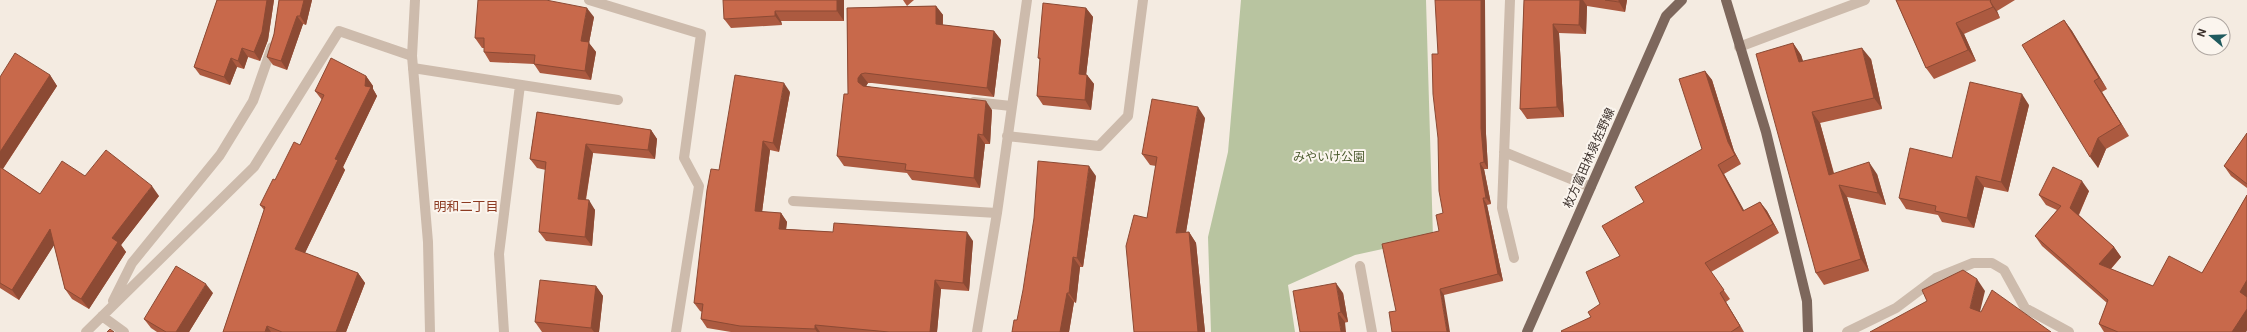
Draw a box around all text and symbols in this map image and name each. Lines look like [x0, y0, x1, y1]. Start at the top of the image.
north arrow [2191, 16, 2231, 56]
text: N [2195, 27, 2210, 39]
street label: 枚方富田林泉佐野線 [1561, 106, 1617, 210]
park label: みやいけ公園 [1293, 150, 1365, 164]
district label: 明和二丁目 [433, 199, 499, 214]

